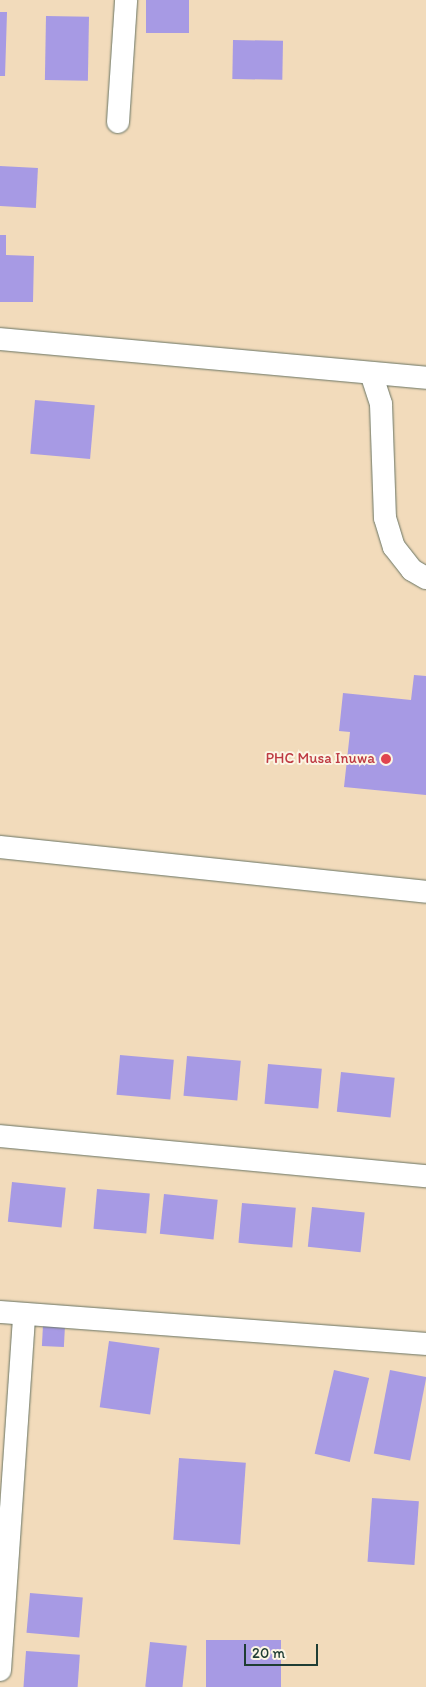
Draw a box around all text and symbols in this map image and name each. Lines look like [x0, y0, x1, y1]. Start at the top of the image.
place label: PHC Musa Inuwa [266, 750, 375, 768]
marker: PHC Musa Inuwa [379, 752, 393, 766]
scale bar [246, 1634, 320, 1666]
text: 20 m [252, 1644, 285, 1662]

